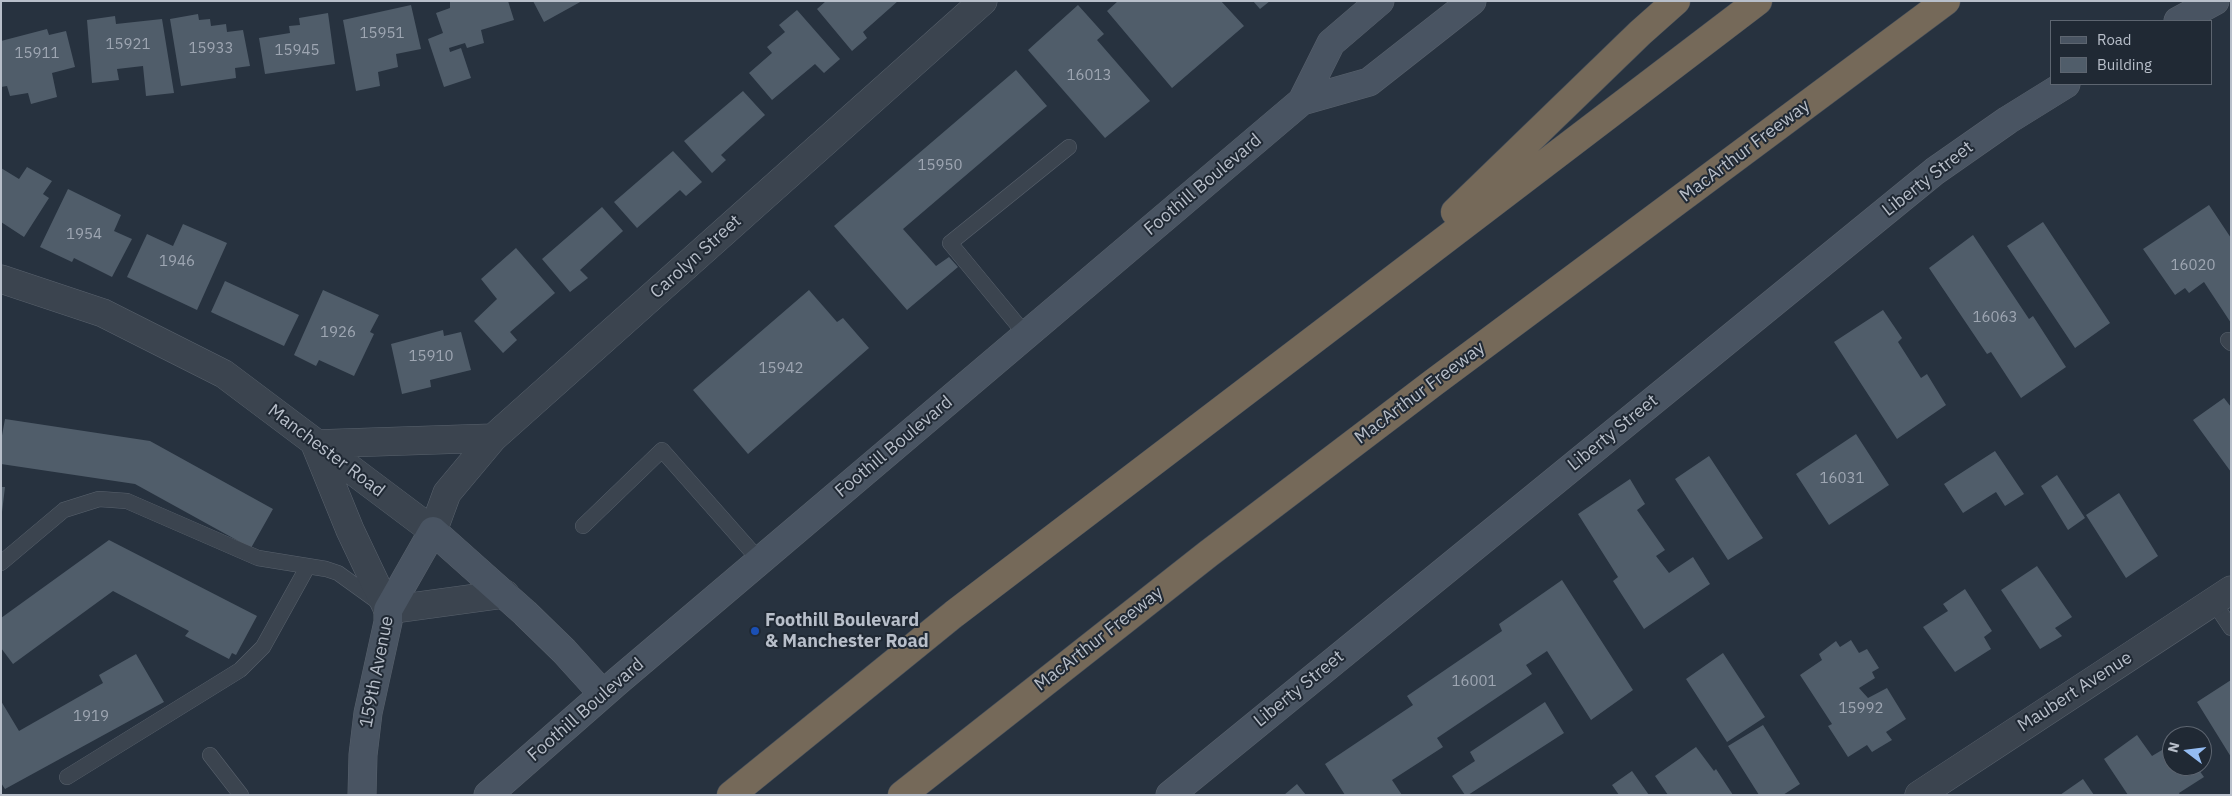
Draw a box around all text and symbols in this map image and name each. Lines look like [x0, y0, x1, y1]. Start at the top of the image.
legend [2050, 20, 2212, 85]
house number: 15951 [360, 25, 404, 43]
text: Road [2097, 30, 2132, 49]
house number: 15921 [106, 36, 150, 54]
house number: 15933 [189, 40, 233, 58]
house number: 15945 [275, 42, 319, 60]
house number: 15911 [15, 45, 59, 63]
text: Building [2097, 55, 2152, 74]
house number: 16013 [1067, 67, 1111, 85]
street label: MacArthur Freeway [1676, 95, 1814, 207]
street label: Foothill Boulevard [1140, 130, 1266, 240]
street label: Liberty Street [1878, 137, 1978, 221]
house number: 15950 [918, 157, 962, 175]
street label: Carolyn Street [646, 211, 746, 303]
house number: 1954 [66, 226, 102, 244]
house number: 1946 [159, 253, 195, 271]
house number: 16020 [2171, 257, 2215, 275]
house number: 16063 [1973, 309, 2017, 327]
house number: 1926 [320, 324, 356, 342]
street label: MacArthur Freeway [1351, 337, 1489, 449]
house number: 15910 [409, 348, 453, 366]
house number: 15942 [759, 360, 803, 378]
street label: Liberty Street [1564, 390, 1662, 476]
street label: Foothill Boulevard [831, 392, 957, 502]
street label: Manchester Road [263, 400, 389, 502]
house number: 16031 [1820, 470, 1864, 488]
street label: MacArthur Freeway [1030, 582, 1168, 696]
place label: Foothill Boulevard & Manchester Road [765, 610, 929, 652]
street label: 159th Avenue [356, 614, 398, 730]
marker: Foothill Boulevard & Manchester Road [749, 625, 761, 637]
street label: Liberty Street [1250, 646, 1348, 732]
street label: Maubert Avenue [2014, 647, 2136, 737]
street label: Foothill Boulevard [524, 654, 648, 766]
house number: 16001 [1452, 673, 1496, 691]
house number: 15992 [1839, 700, 1883, 718]
house number: 1919 [73, 708, 109, 726]
north arrow [2162, 726, 2212, 776]
text: N [2163, 740, 2183, 755]

